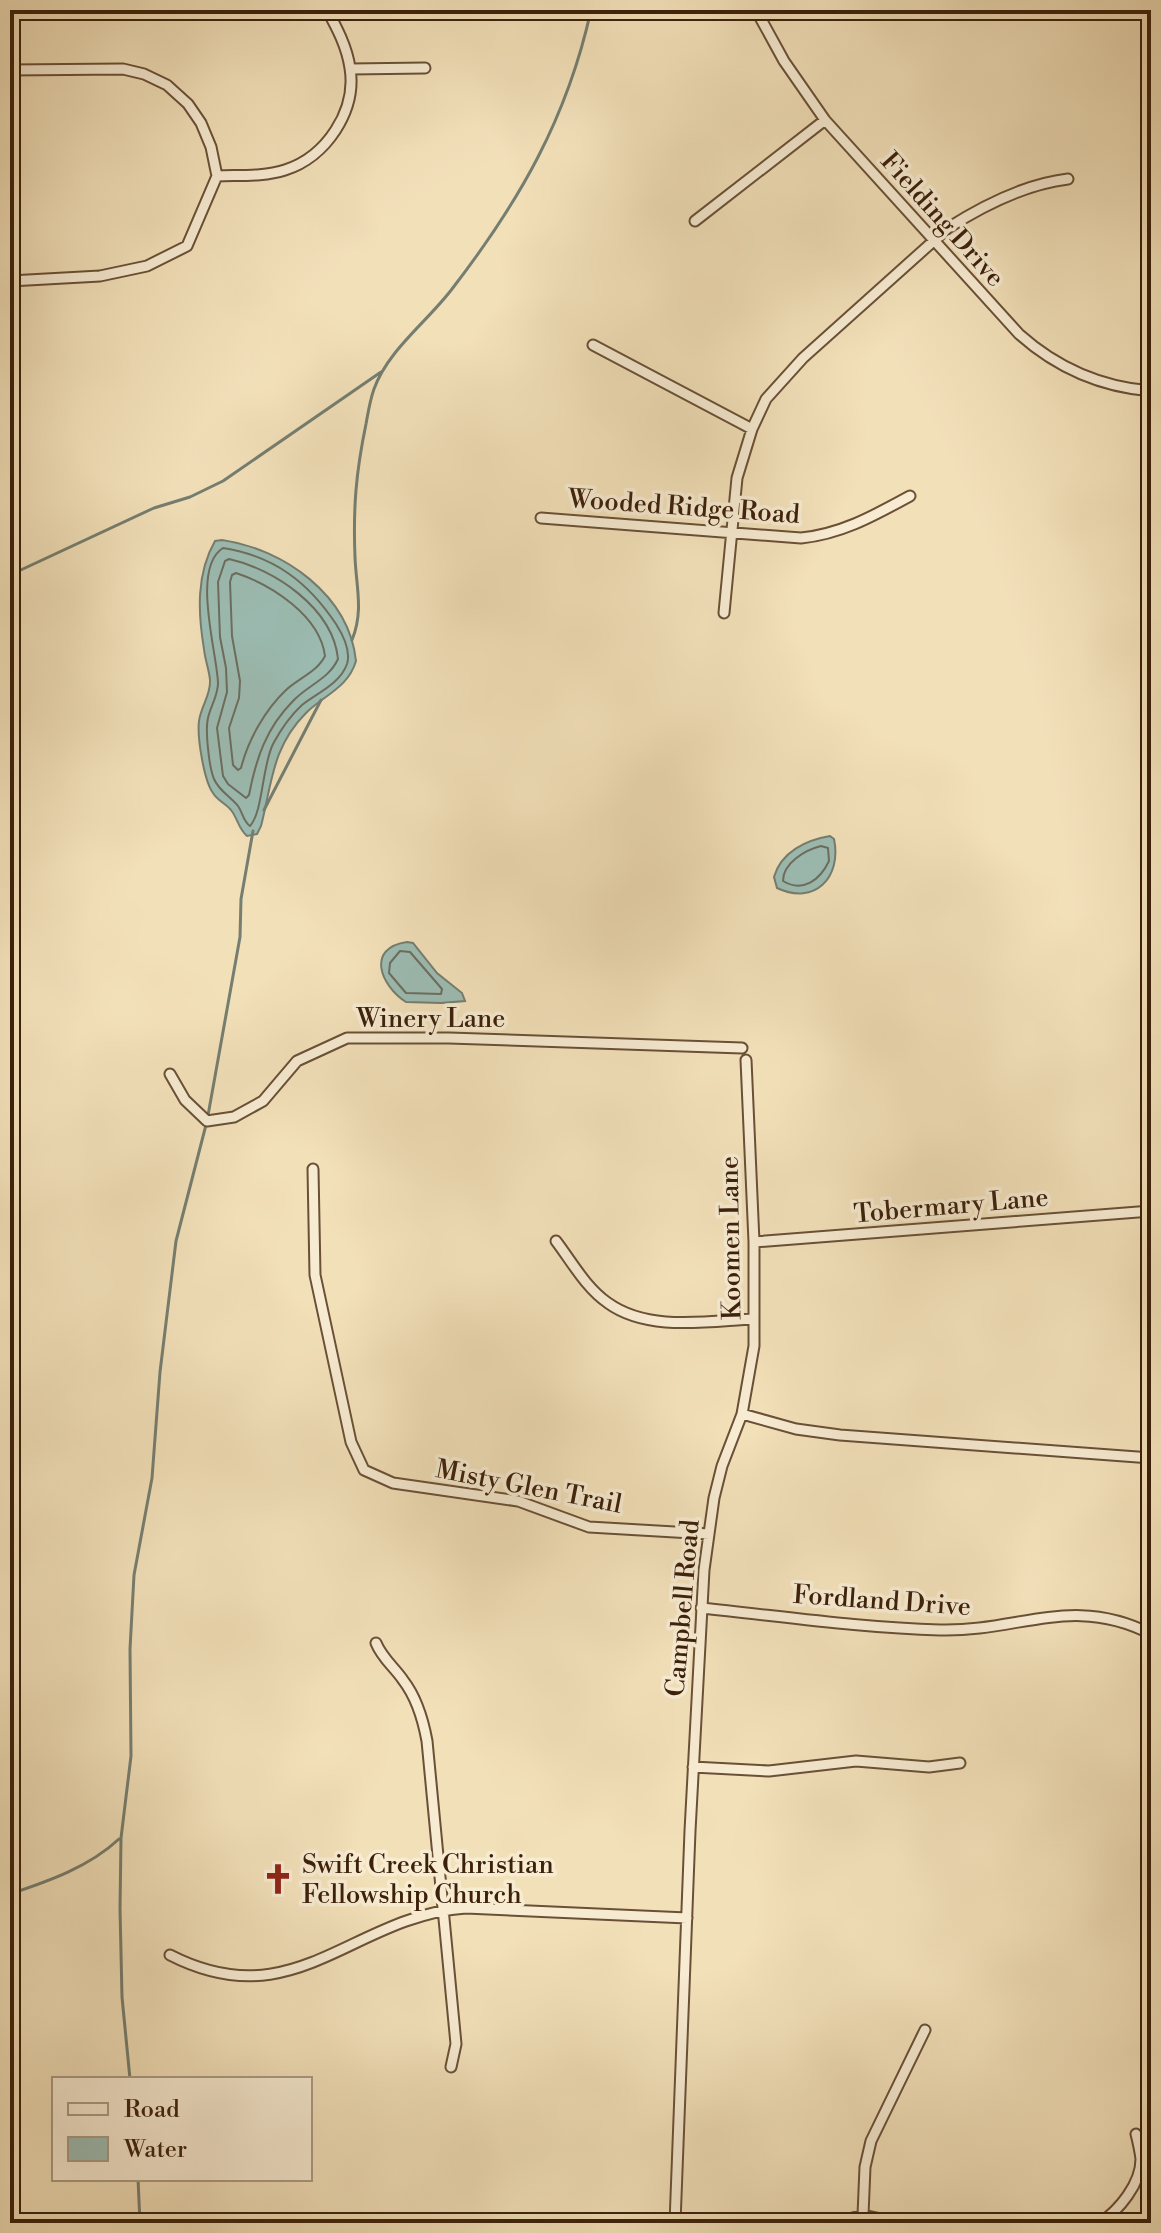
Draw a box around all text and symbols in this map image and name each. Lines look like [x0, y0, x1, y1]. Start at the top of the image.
street label: Fielding Drive [873, 146, 1011, 294]
street label: Wooded Ridge Road [566, 483, 801, 531]
street label: Winery Lane [355, 1003, 506, 1035]
street label: Koomen Lane [714, 1156, 748, 1320]
street label: Tobermary Lane [852, 1182, 1050, 1230]
street label: Misty Glen Trail [433, 1453, 625, 1521]
street label: Campbell Road [659, 1518, 707, 1698]
street label: Fordland Drive [792, 1579, 972, 1623]
place label: Swift Creek Christian Fellowship Church [302, 1849, 554, 1911]
church icon: Swift Creek Christian Fellowship Church [261, 1862, 295, 1896]
legend [52, 2077, 312, 2181]
text: Road [124, 2095, 180, 2125]
text: Water [123, 2135, 187, 2165]

